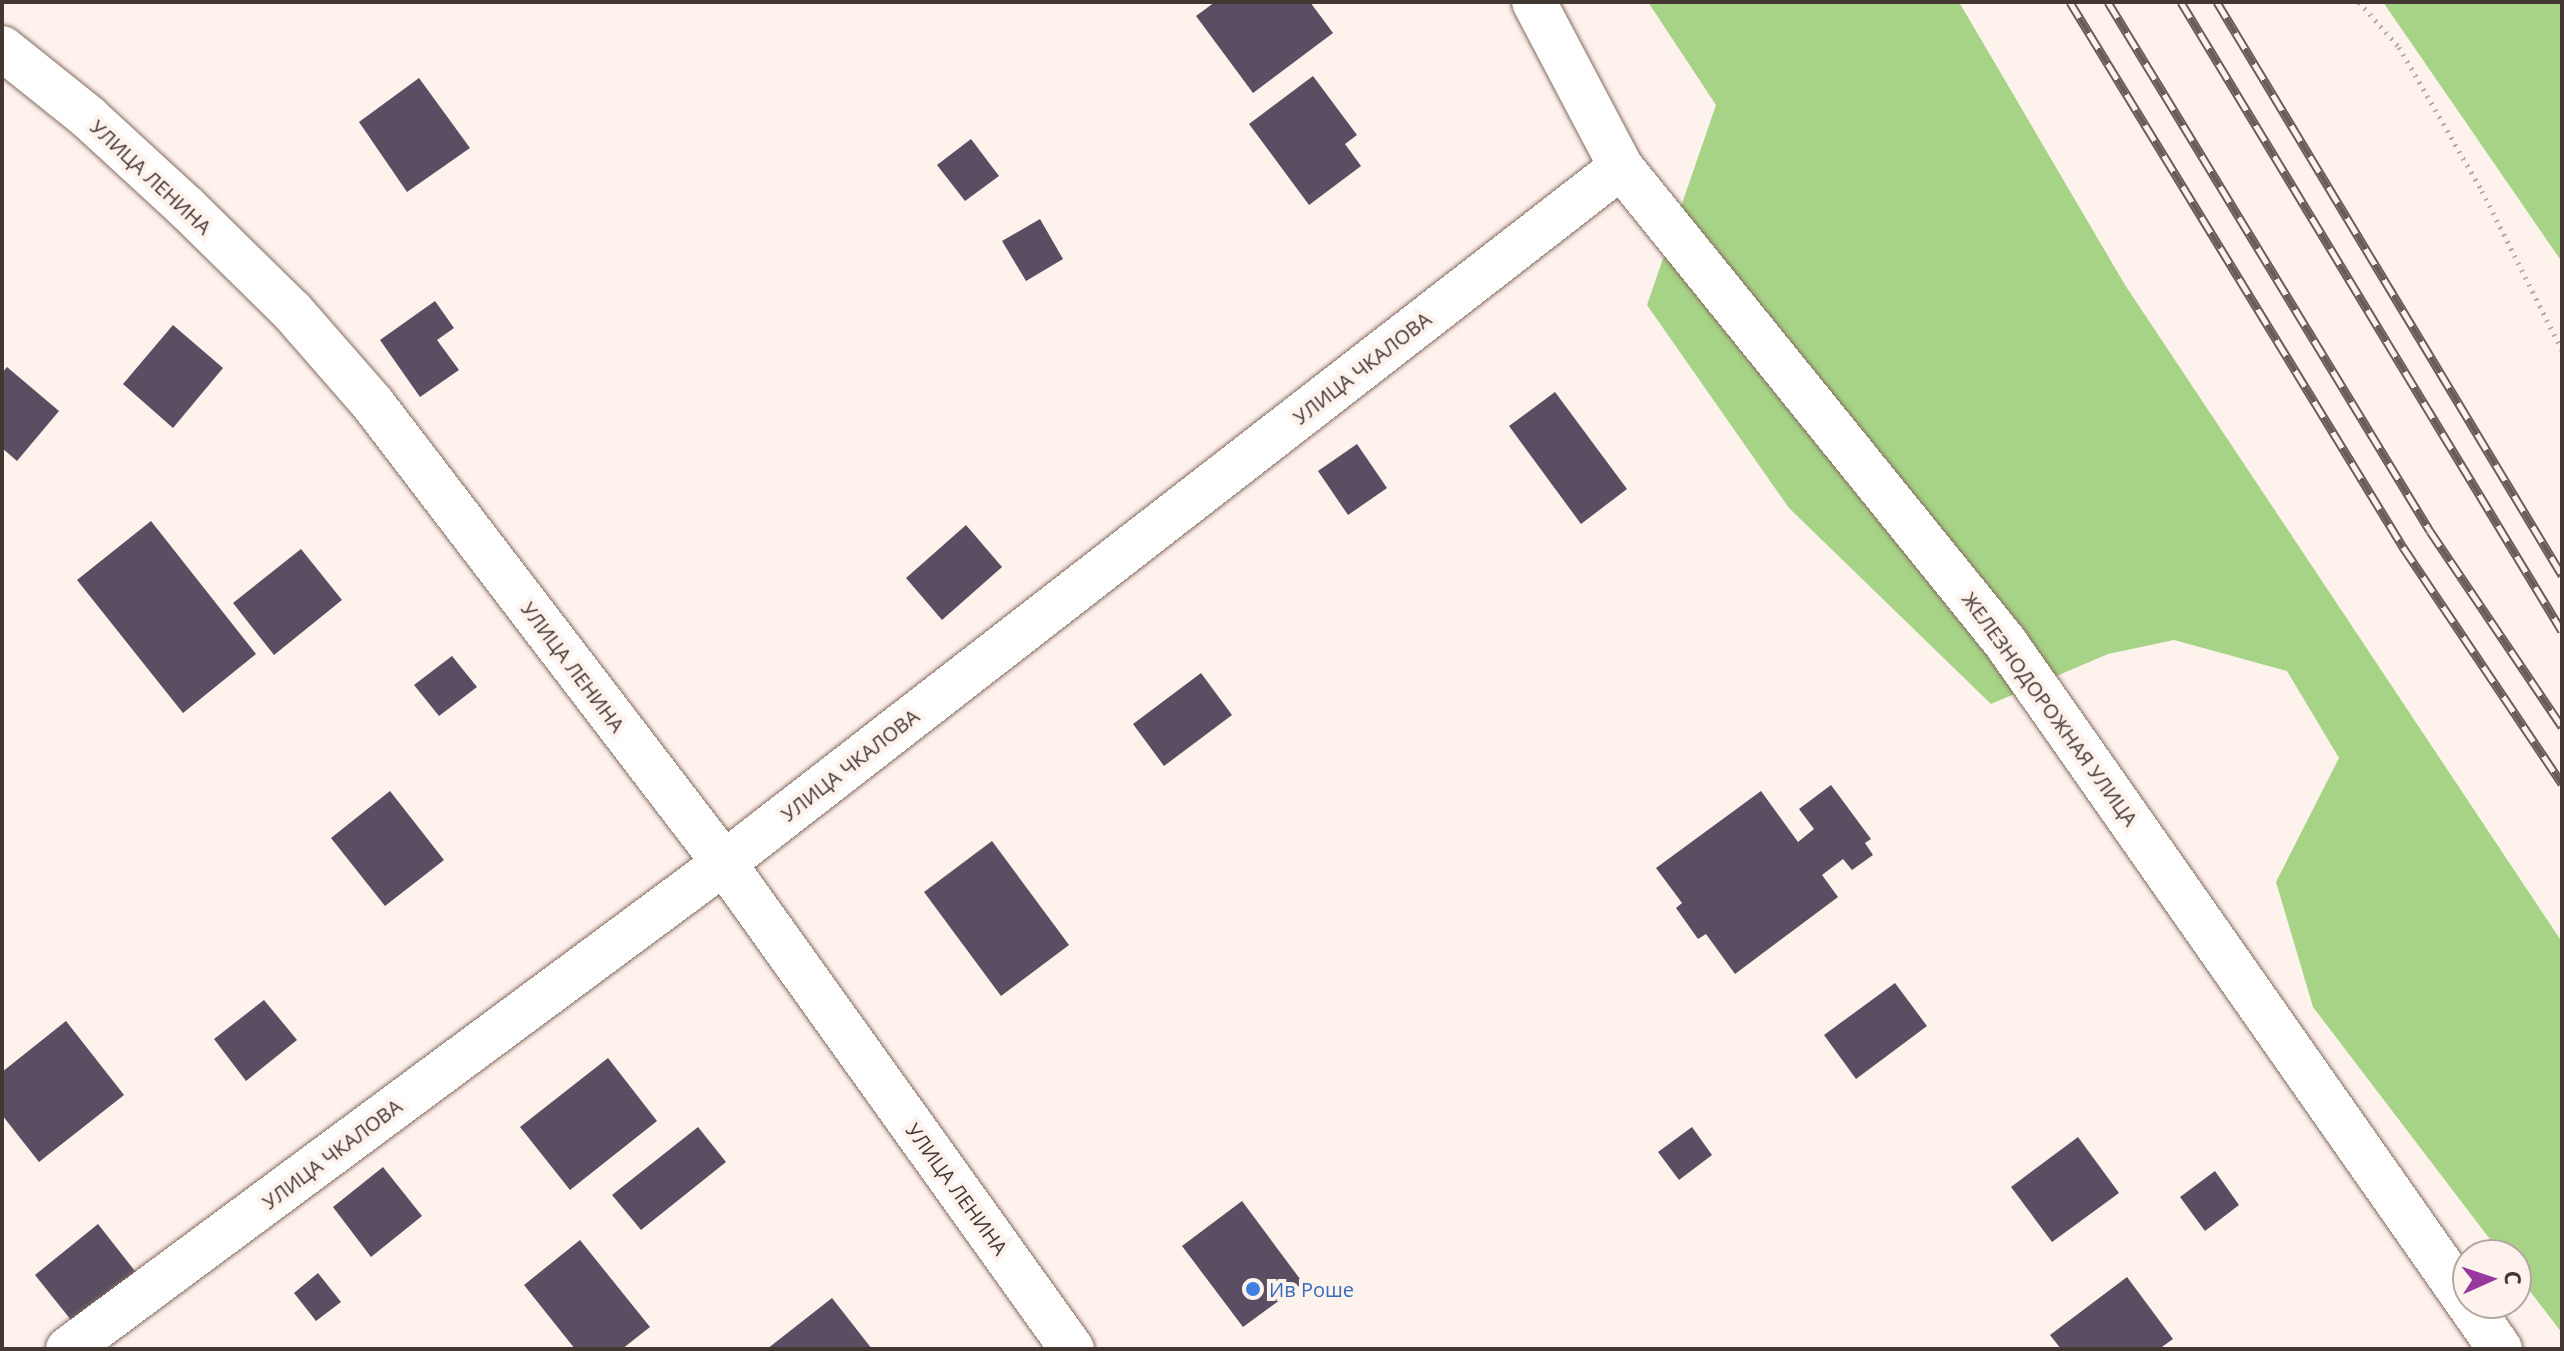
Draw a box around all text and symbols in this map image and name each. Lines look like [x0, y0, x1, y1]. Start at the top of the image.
street label: УЛИЦА ЛЕНИНА [86, 115, 216, 239]
street label: УЛИЦА ЧКАЛОВА [1288, 307, 1436, 429]
street label: ЖЕЛЕЗНОДОРОЖНАЯ УЛИЦА [1957, 587, 2143, 831]
street label: УЛИЦА ЛЕНИНА [516, 597, 630, 737]
street label: УЛИЦА ЧКАЛОВА [776, 704, 924, 826]
street label: УЛИЦА ЧКАЛОВА [258, 1094, 406, 1214]
street label: УЛИЦА ЛЕНИНА [901, 1119, 1013, 1259]
north arrow [2452, 1239, 2532, 1319]
text: С [2499, 1270, 2529, 1286]
place label: Ив Роше [1269, 1277, 1354, 1301]
marker: Ив Роше [1244, 1280, 1262, 1298]

